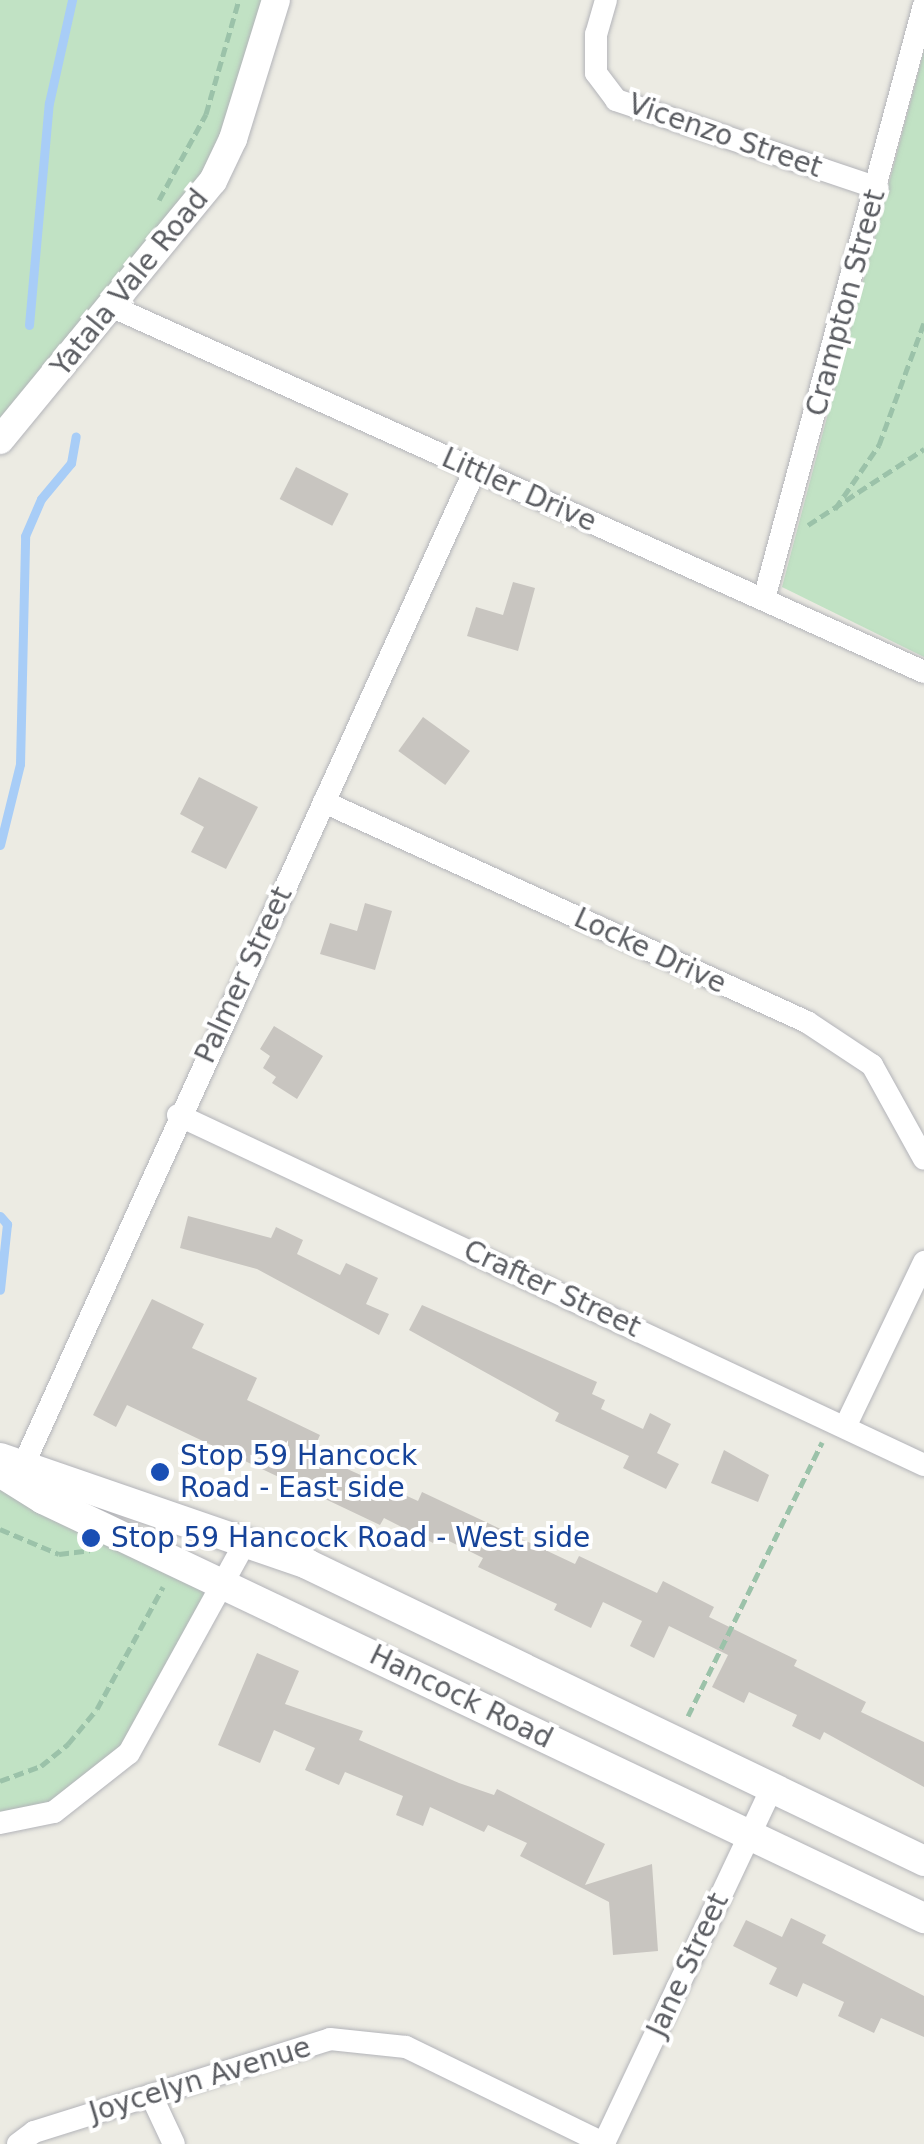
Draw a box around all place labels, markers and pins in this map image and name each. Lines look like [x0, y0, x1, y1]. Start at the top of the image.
place label: Stop 59 Hancock Road - East side [180, 1439, 417, 1505]
marker: Stop 59 Hancock Road - East side [149, 1461, 171, 1483]
place label: Stop 59 Hancock Road - West side [111, 1521, 590, 1555]
marker: Stop 59 Hancock Road - West side [80, 1527, 102, 1549]

